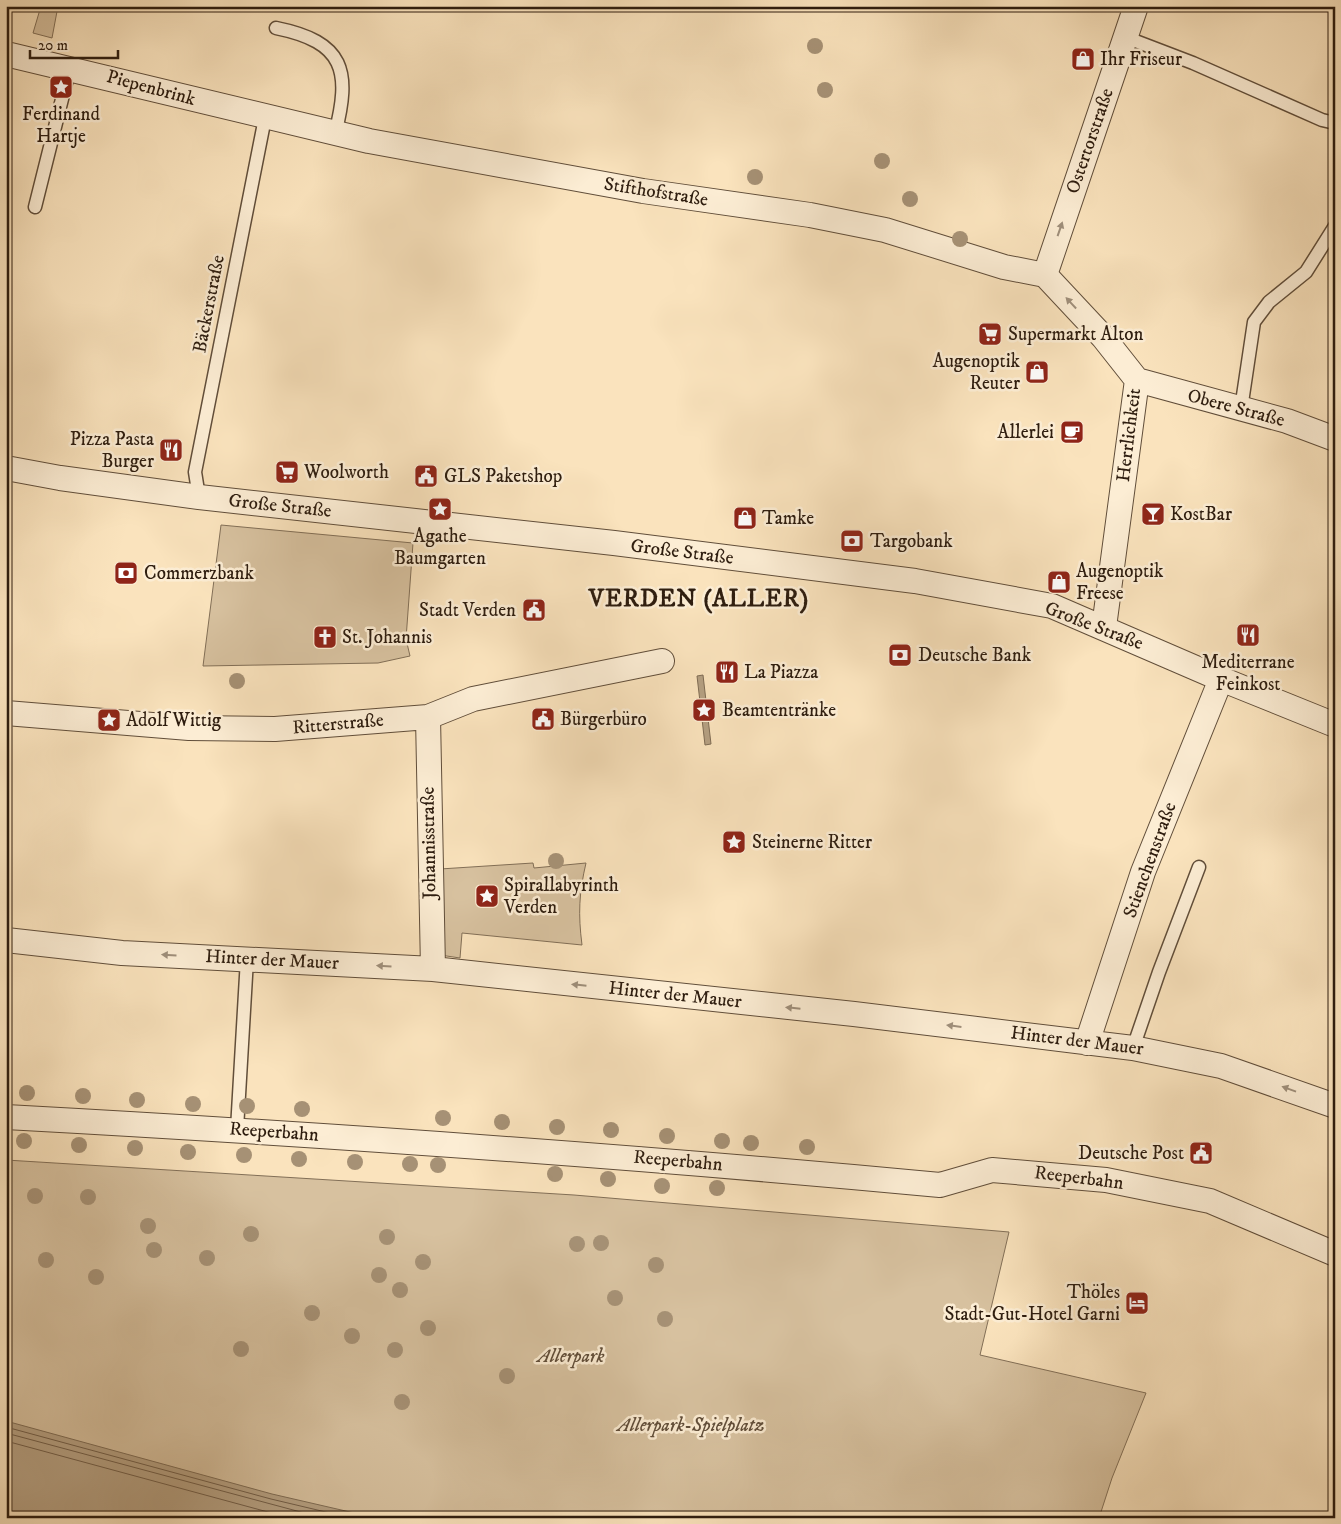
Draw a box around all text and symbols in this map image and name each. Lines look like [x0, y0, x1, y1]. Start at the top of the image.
scale bar [30, 28, 118, 60]
text: 20 m [38, 36, 68, 55]
shop icon: Ihr Friseur [1070, 46, 1096, 72]
place label: Ihr Friseur [1100, 48, 1182, 71]
street label: Piepenbrink [104, 65, 199, 111]
place icon: Ferdinand Hartje [48, 74, 74, 100]
street label: Ostertorstraße [1061, 85, 1119, 197]
place label: Ferdinand Hartje [22, 103, 100, 148]
street label: Stifthofstraße [602, 172, 710, 212]
one-way arrow [1057, 221, 1064, 236]
street label: Bäckerstraße [188, 253, 230, 355]
one-way arrow [1065, 298, 1077, 310]
supermarket icon: Supermarkt Alton [977, 321, 1003, 347]
place label: Supermarkt Alton [1008, 323, 1143, 346]
place label: Augenoptik Reuter [933, 350, 1021, 395]
shop icon: Augenoptik Reuter [1024, 359, 1050, 385]
street label: Obere Straße [1185, 384, 1287, 432]
street label: Herrlichkeit [1112, 387, 1146, 483]
cafe icon: Allerlei [1059, 419, 1085, 445]
place label: Allerlei [997, 421, 1054, 444]
place label: Pizza Pasta Burger [70, 428, 154, 473]
restaurant icon: Pizza Pasta Burger [158, 437, 184, 463]
supermarket icon: Woolworth [274, 459, 300, 485]
place label: Woolworth [303, 461, 389, 484]
public building icon: GLS Paketshop [413, 463, 439, 489]
place label: GLS Paketshop [444, 465, 562, 488]
street label: Große Straße [227, 489, 333, 523]
place icon: Agathe Baumgarten [427, 496, 453, 522]
bar icon: KostBar [1140, 501, 1166, 527]
place label: KostBar [1170, 503, 1232, 526]
shop icon: Tamke [732, 505, 758, 531]
place label: Tamke [762, 507, 814, 530]
place label: Agathe Baumgarten [394, 525, 486, 570]
bank icon: Targobank [839, 528, 865, 554]
place label: Targobank [870, 530, 953, 553]
street label: Große Straße [629, 534, 735, 570]
bank icon: Commerzbank [113, 560, 139, 586]
place label: Augenoptik Freese [1076, 560, 1164, 605]
place label: Commerzbank [144, 562, 254, 585]
shop icon: Augenoptik Freese [1046, 569, 1072, 595]
district label: VERDEN (ALLER) [588, 584, 809, 614]
public building icon: Stadt Verden [521, 597, 547, 623]
street label: Große Straße [1042, 597, 1147, 655]
place label: Stadt Verden [419, 599, 516, 622]
restaurant icon: Mediterrane Feinkost [1235, 622, 1261, 648]
church icon: St. Johannis [312, 624, 338, 650]
place label: St. Johannis [342, 626, 432, 649]
bank icon: Deutsche Bank [887, 642, 913, 668]
place label: Deutsche Bank [918, 644, 1032, 667]
place label: Mediterrane Feinkost [1201, 651, 1295, 696]
restaurant icon: La Piazza [714, 659, 740, 685]
place label: La Piazza [744, 661, 818, 684]
place icon: Beamtentränke [691, 697, 717, 723]
place label: Beamtentränke [722, 699, 836, 722]
public building icon: Bürgerbüro [530, 706, 556, 732]
place icon: Adolf Wittig [96, 707, 122, 733]
place label: Bürgerbüro [560, 708, 647, 731]
place label: Adolf Wittig [126, 709, 222, 732]
street label: Ritterstraße [291, 709, 385, 739]
street label: Johannisstraße [417, 786, 442, 901]
street label: Stienchenstraße [1118, 799, 1182, 921]
place icon: Steinerne Ritter [721, 829, 747, 855]
place label: Steinerne Ritter [752, 831, 872, 854]
place label: Spirallabyrinth Verden [503, 874, 619, 919]
place icon: Spirallabyrinth Verden [474, 883, 500, 909]
street label: Hinter der Mauer [205, 945, 339, 975]
one-way arrow [161, 951, 177, 959]
one-way arrow [376, 962, 392, 970]
street label: Hinter der Mauer [607, 977, 743, 1013]
one-way arrow [571, 981, 587, 989]
one-way arrow [785, 1004, 801, 1012]
street label: Hinter der Mauer [1009, 1021, 1145, 1061]
one-way arrow [946, 1022, 962, 1030]
one-way arrow [1281, 1085, 1296, 1093]
street label: Reeperbahn [228, 1117, 320, 1147]
public building icon: Deutsche Post [1188, 1140, 1214, 1166]
place label: Deutsche Post [1078, 1142, 1184, 1165]
street label: Reeperbahn [632, 1146, 724, 1176]
street label: Reeperbahn [1033, 1161, 1125, 1195]
place label: Thöles Stadt-Gut-Hotel Garni [944, 1281, 1120, 1326]
hotel icon: Thöles Stadt-Gut-Hotel Garni [1124, 1290, 1150, 1316]
park label: Allerpark [536, 1345, 605, 1369]
park label: Allerpark-Spielplatz [615, 1414, 765, 1438]

